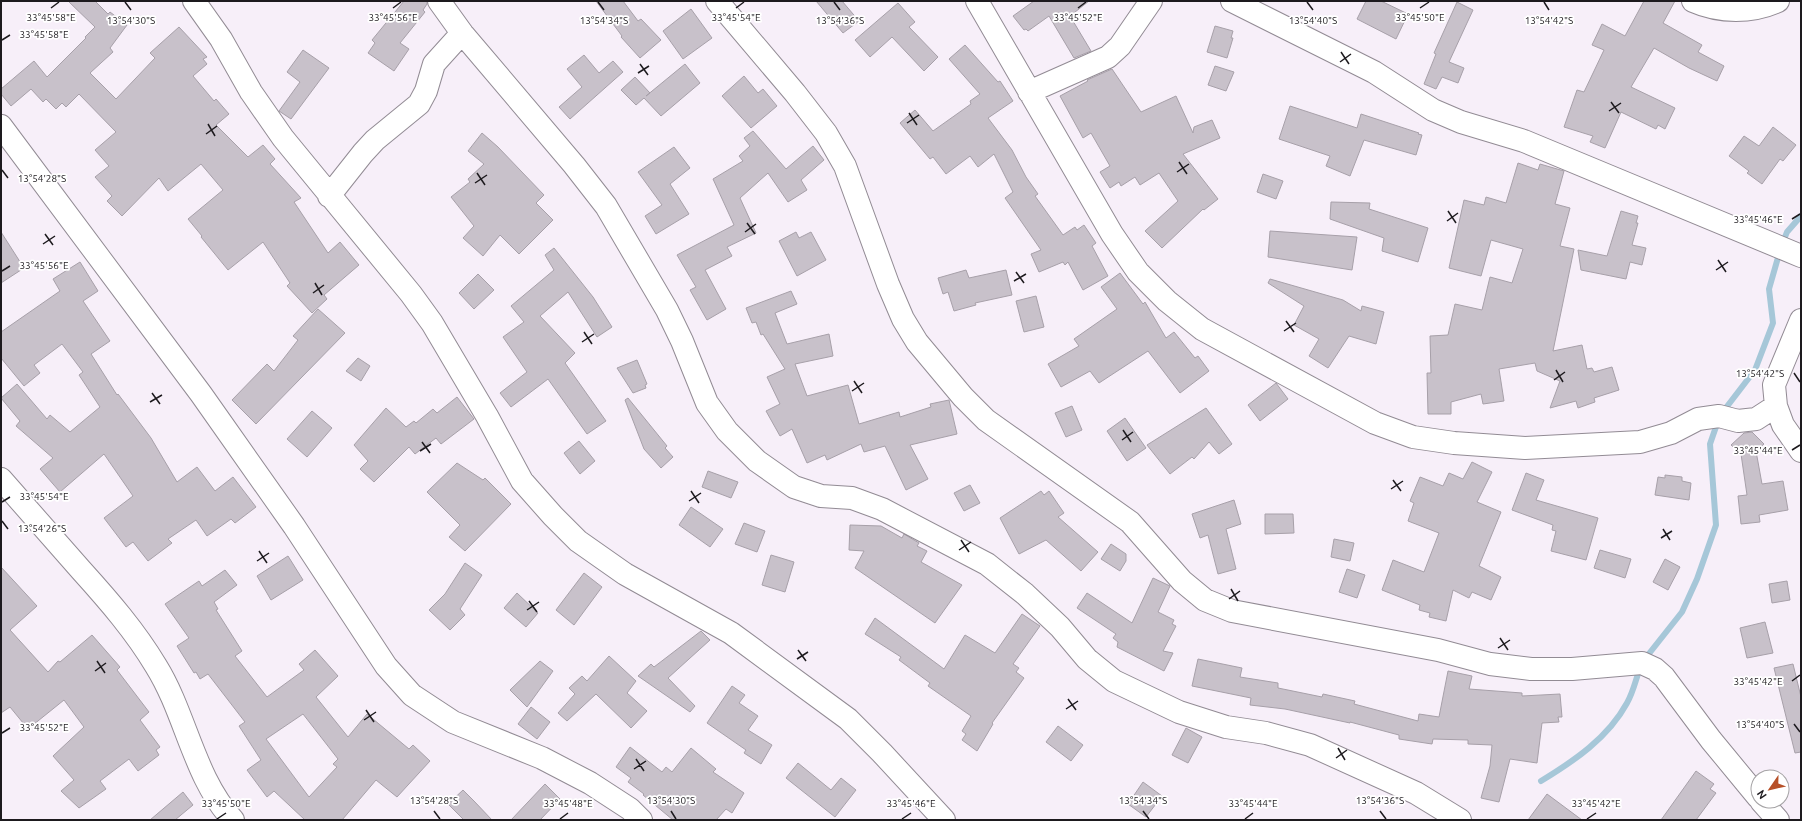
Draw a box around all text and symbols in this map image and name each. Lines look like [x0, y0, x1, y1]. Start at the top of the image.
text: 33°45'58"E [26, 12, 76, 23]
text: 33°45'56"E [368, 12, 418, 23]
text: 33°45'54"E [711, 12, 761, 23]
text: 33°45'52"E [1053, 12, 1103, 23]
text: 33°45'50"E [1395, 12, 1445, 23]
text: 13°54'30"S [107, 15, 155, 26]
text: 13°54'34"S [580, 15, 628, 26]
text: 13°54'36"S [816, 15, 864, 26]
text: 13°54'40"S [1289, 15, 1337, 26]
text: 13°54'42"S [1525, 15, 1573, 26]
text: 33°45'58"E [19, 29, 69, 40]
text: 13°54'28"S [18, 173, 66, 184]
text: 33°45'46"E [1733, 214, 1783, 225]
text: 33°45'56"E [19, 260, 69, 271]
text: 13°54'42"S [1736, 368, 1784, 379]
text: 33°45'44"E [1733, 445, 1783, 456]
text: 33°45'54"E [19, 491, 69, 502]
text: 13°54'26"S [18, 523, 66, 534]
text: 33°45'42"E [1733, 676, 1783, 687]
text: 13°54'40"S [1736, 719, 1784, 730]
text: 33°45'52"E [19, 722, 69, 733]
north arrow [1750, 769, 1790, 809]
text: N [1754, 788, 1769, 801]
text: 13°54'28"S [410, 795, 458, 806]
text: 13°54'30"S [647, 795, 695, 806]
text: 13°54'34"S [1119, 795, 1167, 806]
text: 13°54'36"S [1356, 795, 1404, 806]
text: 33°45'50"E [201, 798, 251, 809]
text: 33°45'48"E [543, 798, 593, 809]
text: 33°45'46"E [886, 798, 936, 809]
text: 33°45'44"E [1228, 798, 1278, 809]
text: 33°45'42"E [1571, 798, 1621, 809]

